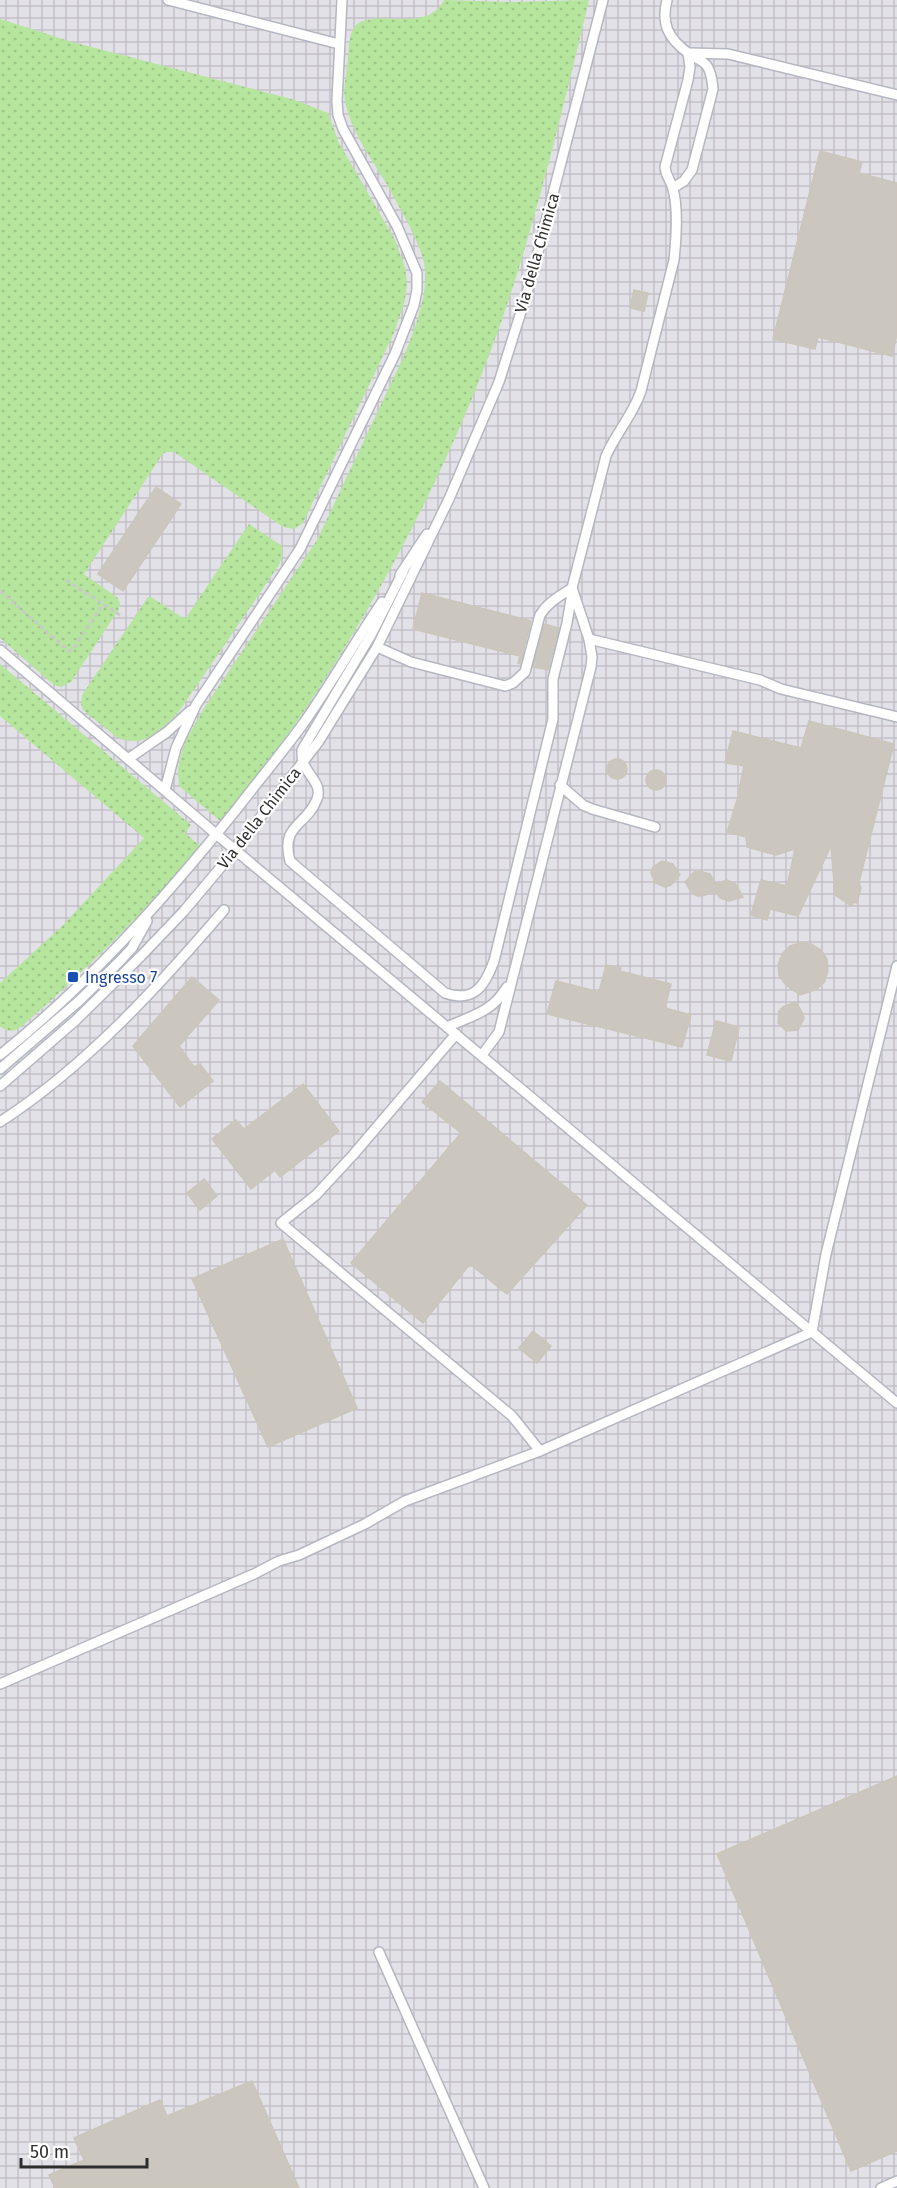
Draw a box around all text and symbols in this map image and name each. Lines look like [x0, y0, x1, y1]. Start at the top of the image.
street label: Via della Chimica [511, 191, 563, 315]
street label: Via della Chimica [213, 763, 305, 873]
place label: Ingresso 7 [85, 968, 157, 987]
marker: Ingresso 7 [66, 970, 80, 984]
scale bar [21, 2131, 147, 2169]
text: 50 m [30, 2141, 69, 2163]

